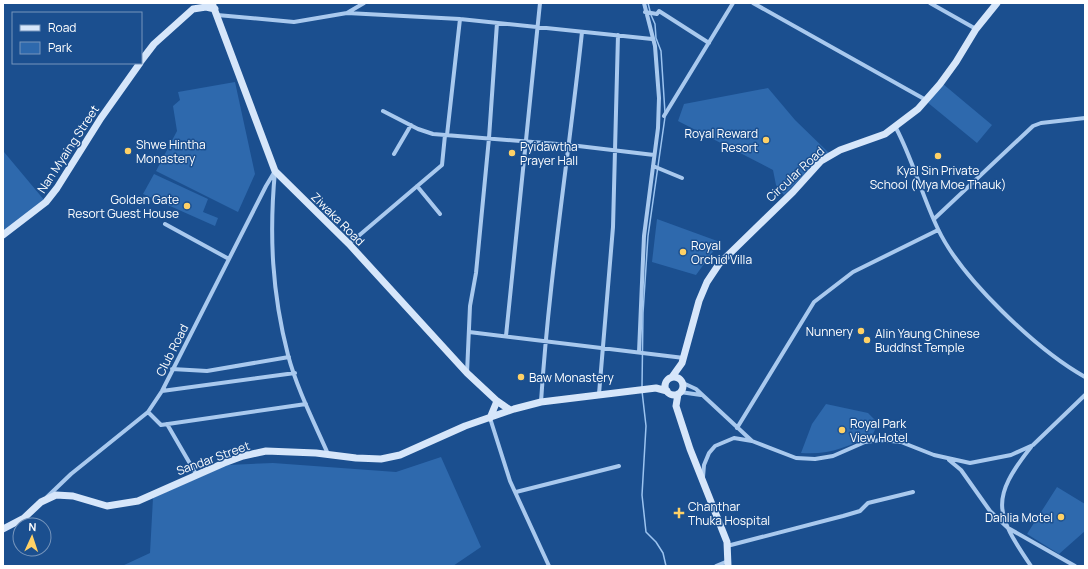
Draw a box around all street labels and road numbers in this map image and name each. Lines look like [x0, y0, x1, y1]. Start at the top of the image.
street label: Nan Myaing Street [33, 101, 103, 196]
street label: Circular Road [762, 143, 828, 205]
street label: Ziwaka Road [308, 189, 368, 249]
street label: Club Road [152, 321, 192, 379]
street label: Sandar Street [174, 437, 252, 479]

